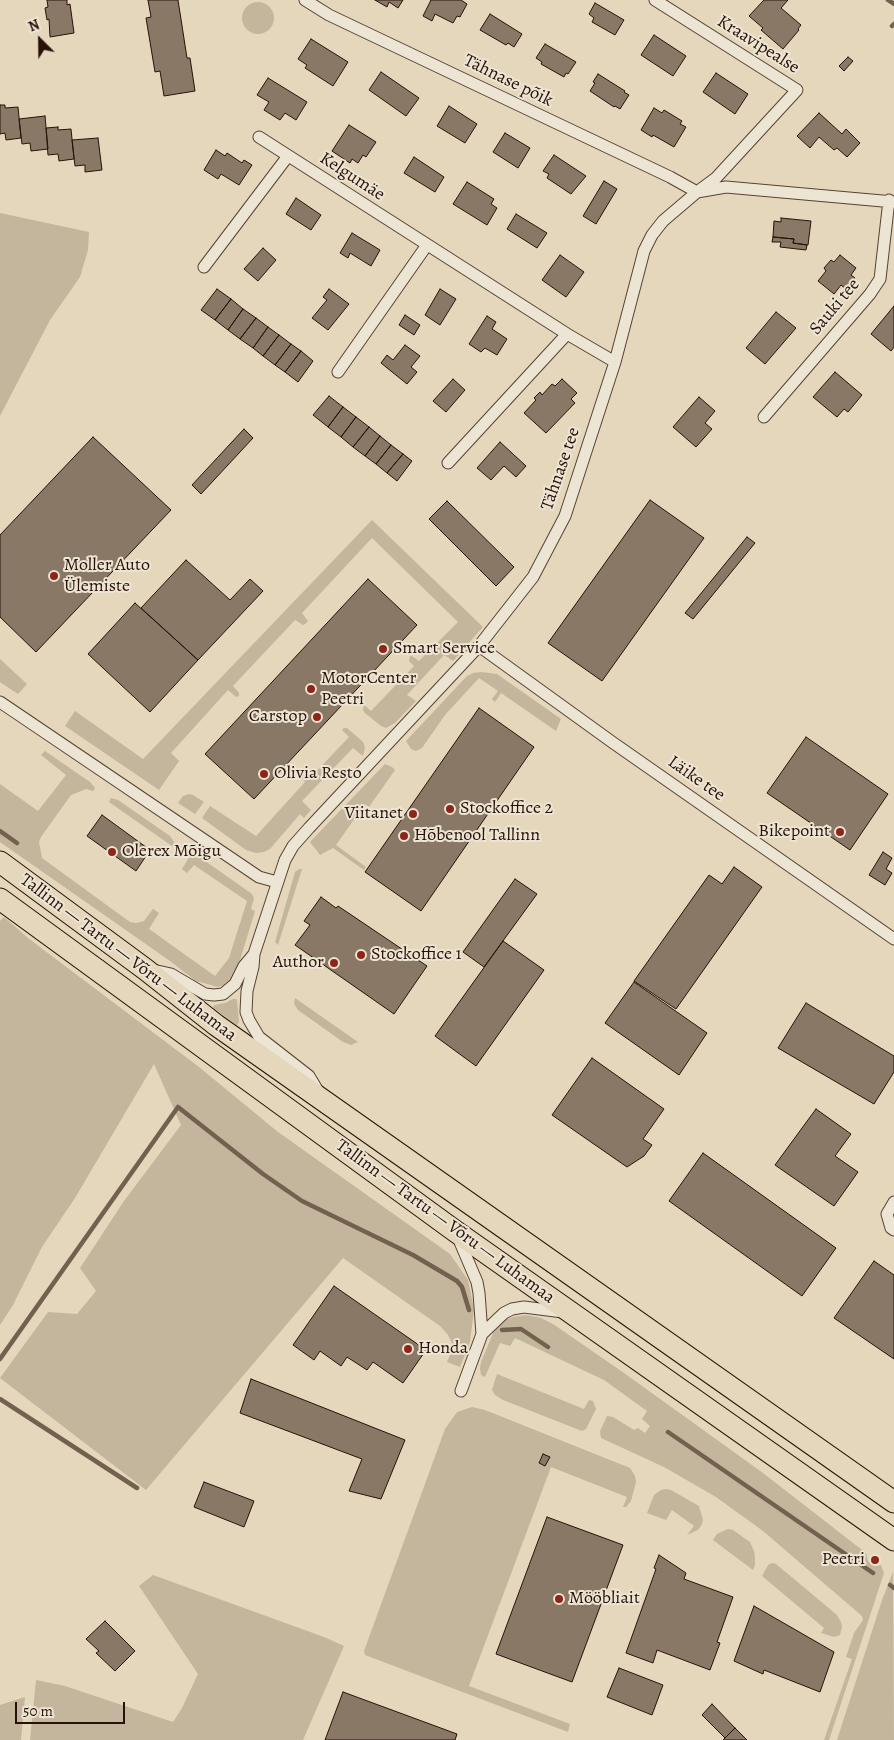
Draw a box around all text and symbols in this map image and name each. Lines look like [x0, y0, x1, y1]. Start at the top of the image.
street label: Kraavipealse [713, 11, 803, 79]
north arrow [15, 15, 65, 65]
text: N [26, 15, 42, 36]
street label: Tähnase põik [460, 50, 556, 112]
street label: Kelgumäe [315, 148, 389, 206]
street label: Sauki tee [805, 274, 865, 340]
street label: Tähnase tee [537, 425, 585, 513]
place label: Moller Auto Ülemiste [64, 555, 150, 598]
marker: Moller Auto Ülemiste [48, 570, 60, 582]
place label: Smart Service [393, 638, 495, 660]
marker: Smart Service [377, 643, 389, 655]
place label: MotorCenter Peetri [321, 668, 416, 711]
marker: MotorCenter Peetri [305, 683, 317, 695]
place label: Carstop [249, 706, 307, 728]
marker: Carstop [311, 711, 323, 723]
street label: Läike tee [663, 752, 729, 806]
place label: Olivia Resto [274, 763, 362, 785]
marker: Olivia Resto [258, 768, 270, 780]
place label: Stockoffice 2 [460, 798, 553, 820]
place label: Viitanet [344, 803, 403, 825]
marker: Stockoffice 2 [444, 803, 456, 815]
marker: Viitanet [407, 808, 419, 820]
place label: Bikepoint [758, 821, 830, 843]
place label: Hõbenool Tallinn [414, 825, 540, 847]
marker: Bikepoint [834, 826, 846, 838]
marker: Hõbenool Tallinn [398, 830, 410, 842]
place label: Olerex Mõigu [122, 841, 221, 863]
marker: Olerex Mõigu [106, 846, 118, 858]
street label: Tallinn — Tartu — Võru — Luhamaa [15, 869, 241, 1047]
place label: Stockoffice 1 [371, 944, 462, 966]
marker: Stockoffice 1 [355, 949, 367, 961]
place label: Author [273, 952, 324, 974]
marker: Author [328, 957, 340, 969]
street label: Tallinn — Tartu — Võru — Luhamaa [331, 1135, 559, 1309]
place label: Honda [418, 1338, 468, 1360]
marker: Honda [402, 1343, 414, 1355]
place label: Peetri [822, 1549, 865, 1571]
marker: Peetri [869, 1554, 881, 1566]
place label: Mööbliait [569, 1588, 640, 1610]
marker: Mööbliait [553, 1593, 565, 1605]
scale bar [18, 1692, 128, 1724]
text: 50 m [23, 1701, 53, 1721]

